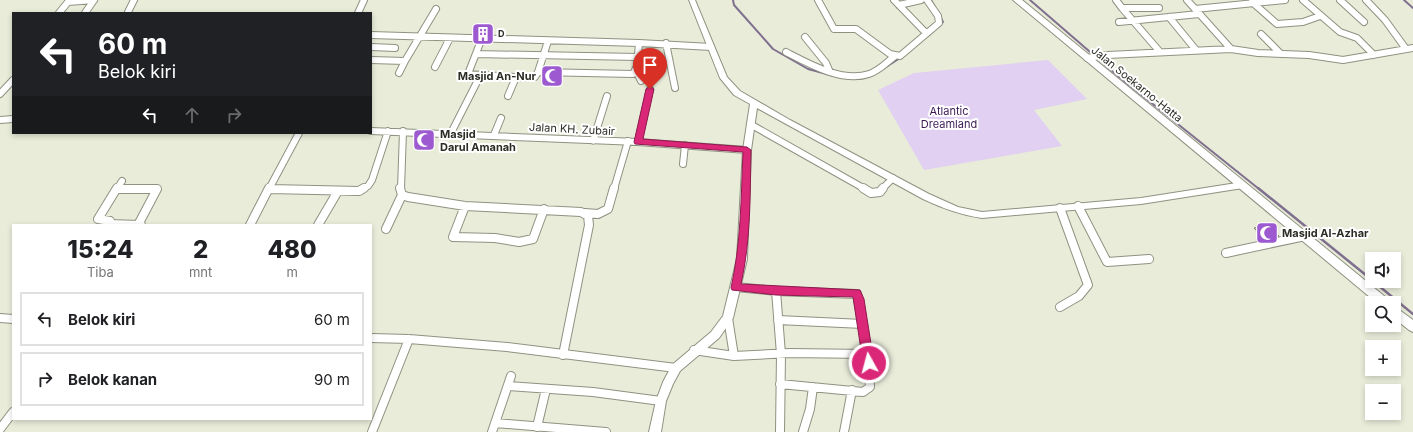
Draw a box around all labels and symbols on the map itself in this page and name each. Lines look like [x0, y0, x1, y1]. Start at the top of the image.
building icon: D [470, 21, 496, 47]
place label: D [498, 28, 505, 39]
street label: Jalan Soekarno-Hatta [1089, 43, 1185, 125]
pin [633, 48, 667, 89]
mosque icon: Masjid An-Nur [539, 63, 565, 89]
place label: Masjid An-Nur [458, 69, 537, 83]
park label: Atlantic Dreamland [921, 104, 977, 131]
street label: Jalan KH. Zubair [529, 120, 615, 138]
mosque icon: Masjid Darul Amanah [411, 127, 437, 153]
place label: Masjid Darul Amanah [440, 127, 516, 154]
mosque icon: Masjid Al-Azhar [1254, 220, 1280, 246]
place label: Masjid Al-Azhar [1282, 226, 1369, 240]
position arrow [848, 342, 890, 384]

